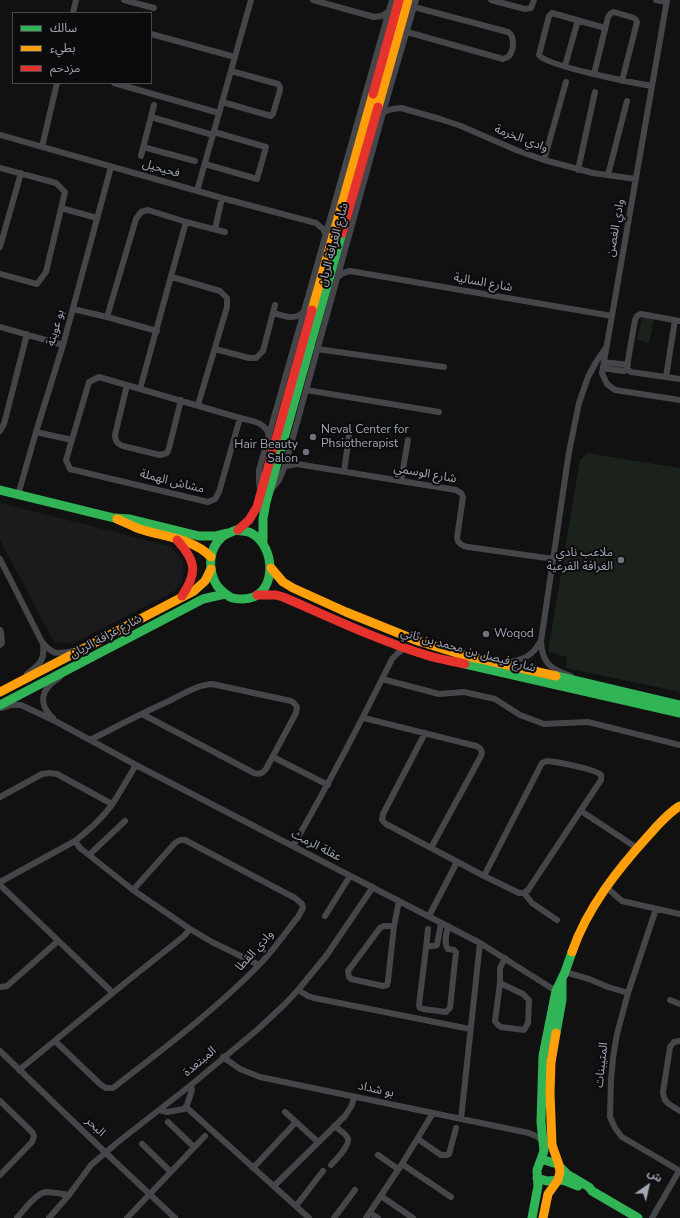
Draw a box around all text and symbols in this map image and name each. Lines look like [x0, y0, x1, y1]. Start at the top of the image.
legend [12, 12, 152, 84]
text: سالك [50, 20, 77, 36]
text: بطيء [50, 40, 76, 56]
text: مزدحم [50, 60, 80, 76]
street label: وادي الخرمة [492, 122, 550, 156]
street label: فحيحيل [141, 157, 181, 181]
street label: وادي الغصن [604, 198, 628, 258]
street label: شارع الغرافة الريان [316, 202, 352, 288]
street label: شارع السالية [452, 271, 514, 295]
street label: بو عوينة [44, 308, 68, 348]
place label: Neval Center for Phsiotherapist [321, 423, 409, 451]
marker: Neval Center for Phsiotherapist [308, 432, 318, 442]
place label: Hair Beauty Salon [234, 438, 298, 466]
marker: Hair Beauty Salon [301, 447, 311, 457]
street label: شارع الوسمي [393, 461, 457, 487]
street label: مشاش الهملة [138, 467, 206, 497]
place label: ملاعب نادي الغرافة الفرعية [546, 546, 613, 574]
marker: ملاعب نادي الغرافة الفرعية [616, 555, 626, 565]
street label: شارع غرافة الريان [67, 612, 145, 662]
street label: شارع فيصل بن محمد بن ثاني [399, 626, 537, 676]
place label: Woqod [494, 627, 534, 641]
marker: Woqod [481, 629, 491, 639]
street label: عقلة الرمث [289, 827, 343, 865]
street label: وادي القطا [233, 928, 277, 974]
street label: المتيبنات [592, 1042, 612, 1088]
street label: المبتعدة [180, 1044, 220, 1080]
street label: بو شداد [357, 1079, 395, 1101]
street label: البحر [82, 1114, 108, 1140]
text: ش [645, 1165, 665, 1186]
north arrow [628, 1166, 668, 1206]

